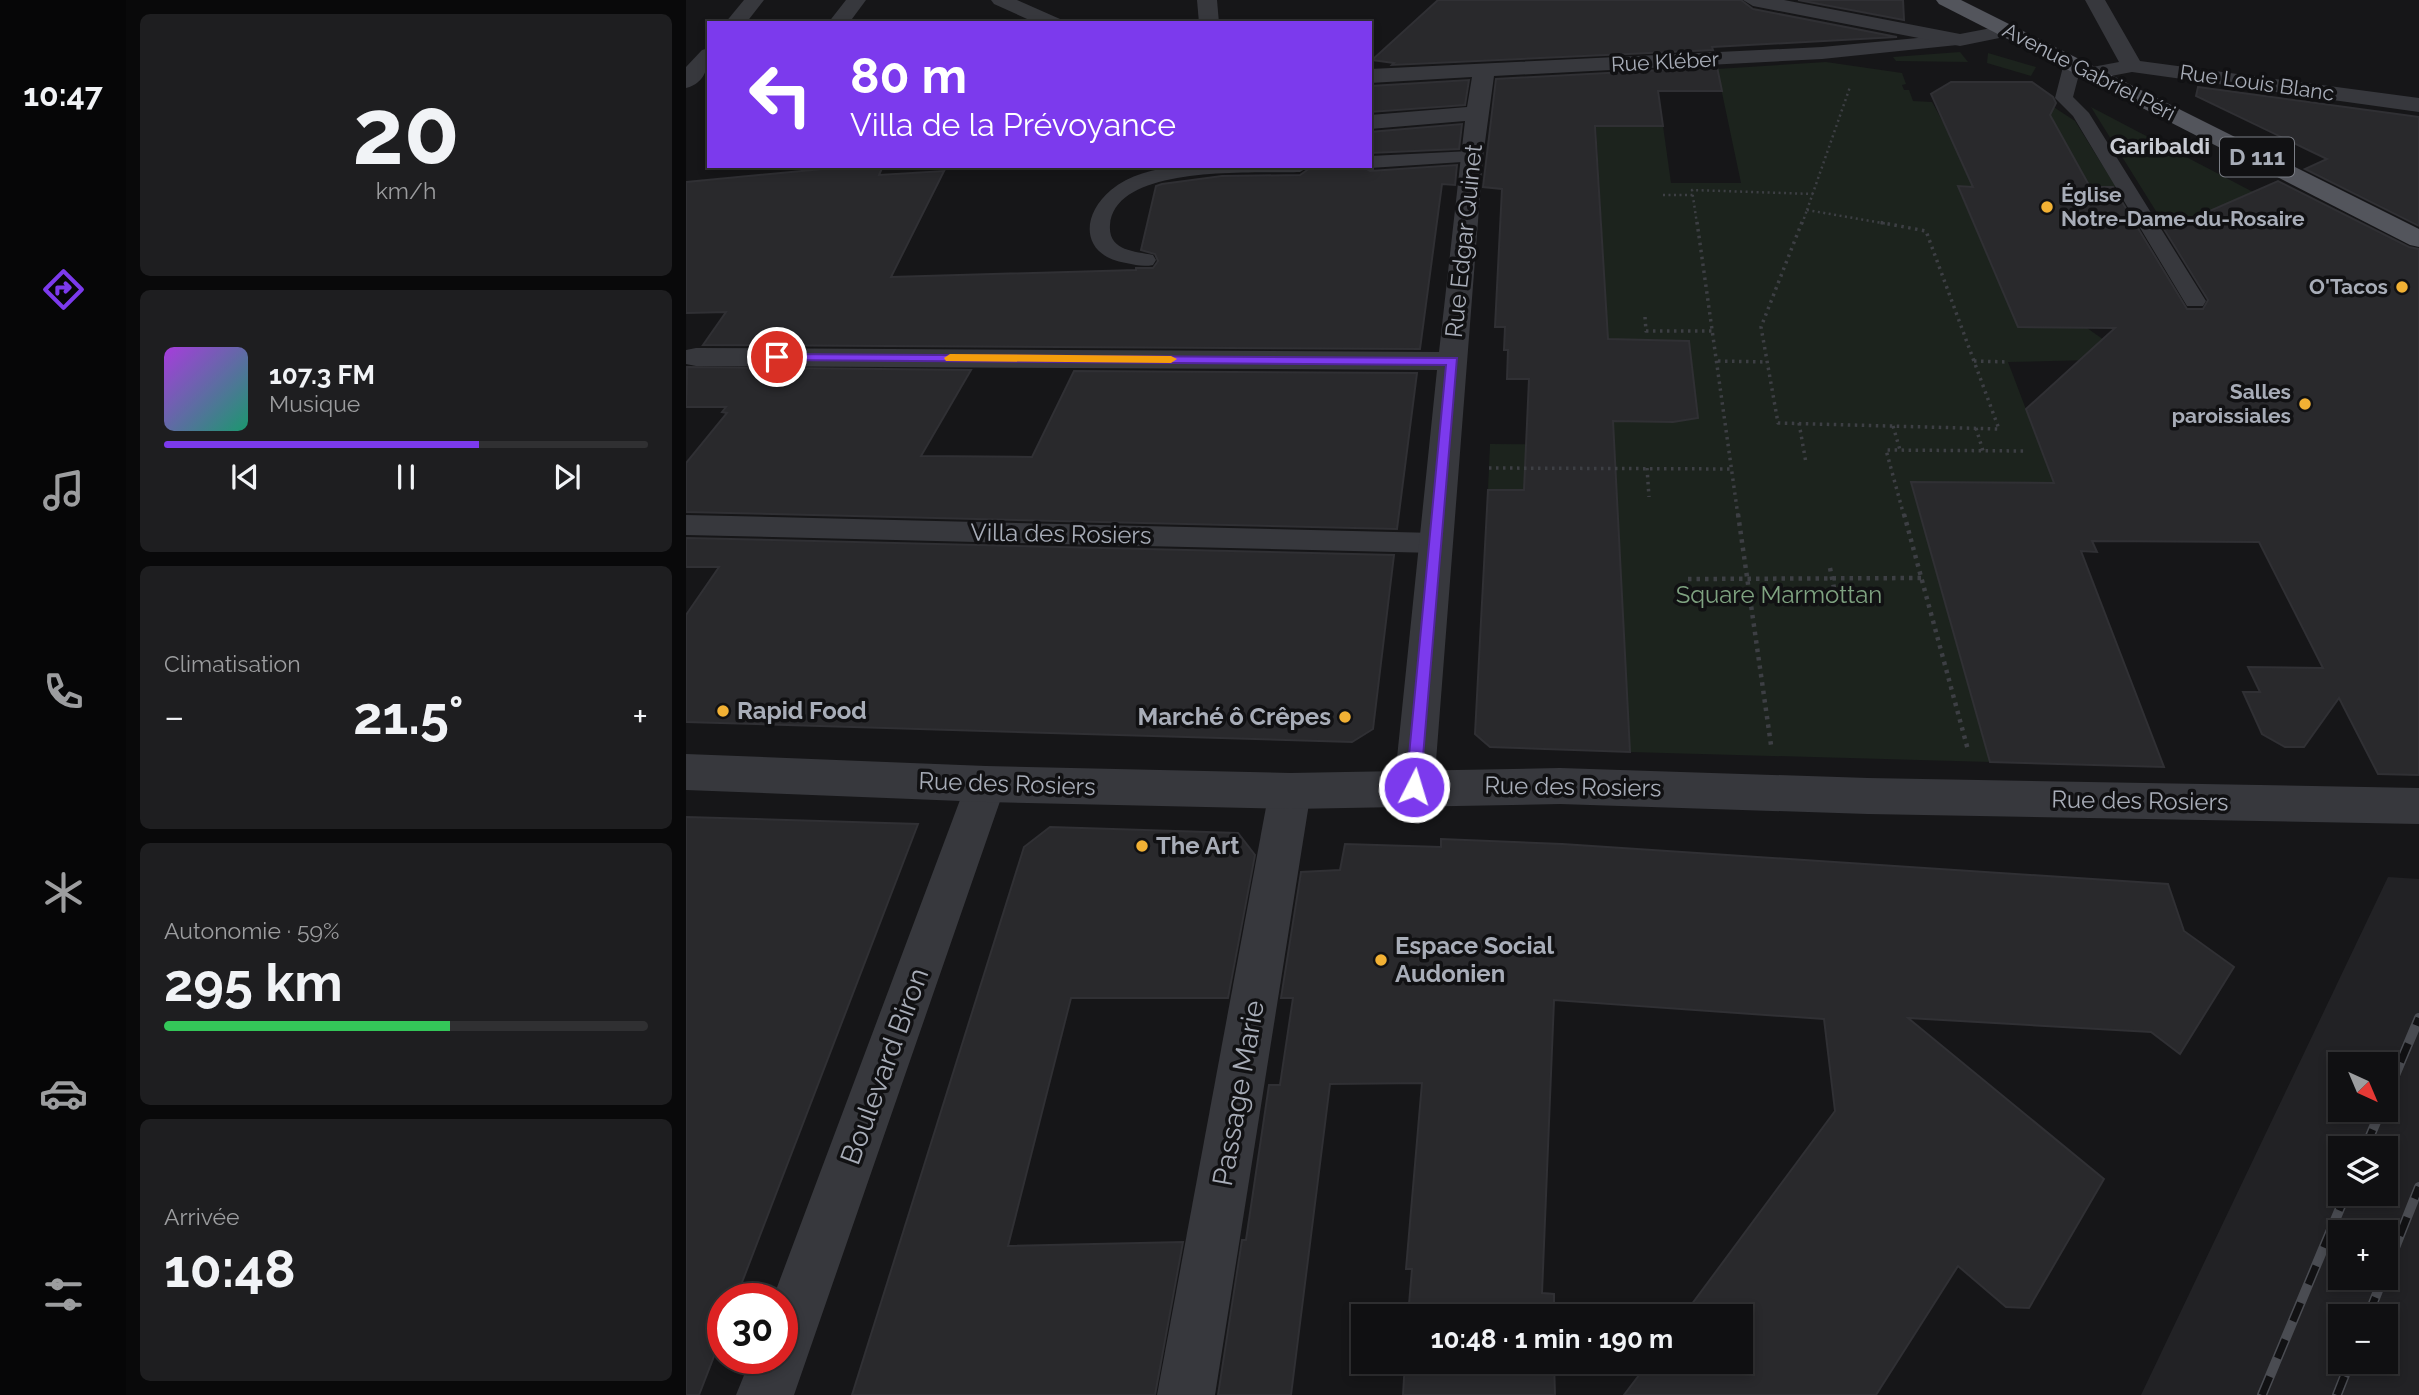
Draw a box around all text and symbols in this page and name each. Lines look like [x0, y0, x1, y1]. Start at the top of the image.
street label: Avenue Gabriel Péri [1999, 17, 2180, 126]
street label: Rue Kléber [1610, 46, 1720, 77]
text: 80 m [850, 47, 967, 104]
icon: left [735, 49, 826, 140]
street label: Rue Louis Blanc [2178, 59, 2336, 106]
text: 10:47 [23, 76, 103, 113]
text: 20 [352, 78, 460, 185]
text: Villa de la Prévoyance [850, 106, 1176, 143]
district label: Garibaldi [2110, 132, 2210, 159]
road number: D 111 [2220, 138, 2294, 176]
street label: Rue Edgar Quinet [1439, 143, 1488, 339]
text: km/h [376, 177, 436, 204]
place label: Église Notre-Dame-du-Rosaire [2061, 182, 2305, 231]
marker: Église Notre-Dame-du-Rosaire [2039, 199, 2055, 215]
icon: directions [39, 265, 88, 314]
place label: O'Tacos [2309, 274, 2388, 299]
marker: O'Tacos [2394, 279, 2410, 295]
pin [747, 327, 807, 387]
icon: arrive [758, 338, 796, 376]
text: 107.3 FM [269, 360, 375, 390]
place label: Salles paroissiales [2172, 379, 2291, 428]
text: Musique [269, 390, 360, 417]
marker: Salles paroissiales [2297, 396, 2313, 412]
icon: previous [226, 458, 264, 496]
icon: pause [387, 458, 425, 496]
icon: next [548, 458, 586, 496]
icon: music [39, 466, 88, 515]
street label: Villa des Rosiers [970, 517, 1152, 550]
park label: Square Marmottan [1676, 580, 1882, 609]
text: Climatisation [164, 650, 301, 677]
icon: phone [39, 667, 88, 716]
text: 21.5° [353, 685, 464, 746]
text: − [164, 694, 184, 739]
text: + [632, 694, 648, 739]
place label: Rapid Food [737, 696, 867, 725]
place label: Marché ô Crêpes [1138, 702, 1331, 731]
marker: Rapid Food [715, 703, 731, 719]
marker: Marché ô Crêpes [1337, 709, 1353, 725]
position arrow [1377, 750, 1451, 824]
street label: Rue des Rosiers [918, 766, 1096, 801]
street label: Rue des Rosiers [1484, 770, 1662, 803]
street label: Rue des Rosiers [2051, 784, 2229, 817]
place label: The Art [1156, 831, 1239, 860]
marker: The Art [1134, 838, 1150, 854]
icon: climate [39, 868, 88, 917]
text: Autonomie · 59% [164, 917, 339, 944]
place label: Espace Social Audonien [1395, 931, 1554, 988]
text: 295 km [164, 952, 343, 1013]
marker: Espace Social Audonien [1373, 952, 1389, 968]
street label: Boulevard Biron [834, 963, 935, 1169]
street label: Passage Marie [1206, 998, 1271, 1188]
north arrow [2328, 1052, 2398, 1122]
map controls [2328, 1052, 2398, 1374]
icon: car [39, 1069, 88, 1118]
button: layers [2328, 1136, 2398, 1206]
text: Arrivée [164, 1203, 240, 1230]
button: + [2328, 1220, 2398, 1290]
text: 10:48 [164, 1238, 296, 1299]
icon: filters [39, 1270, 88, 1319]
speed limit sign: 30 [707, 1283, 798, 1374]
button: − [2328, 1304, 2398, 1374]
text: 10:48 · 1 min · 190 m [1431, 1324, 1673, 1354]

